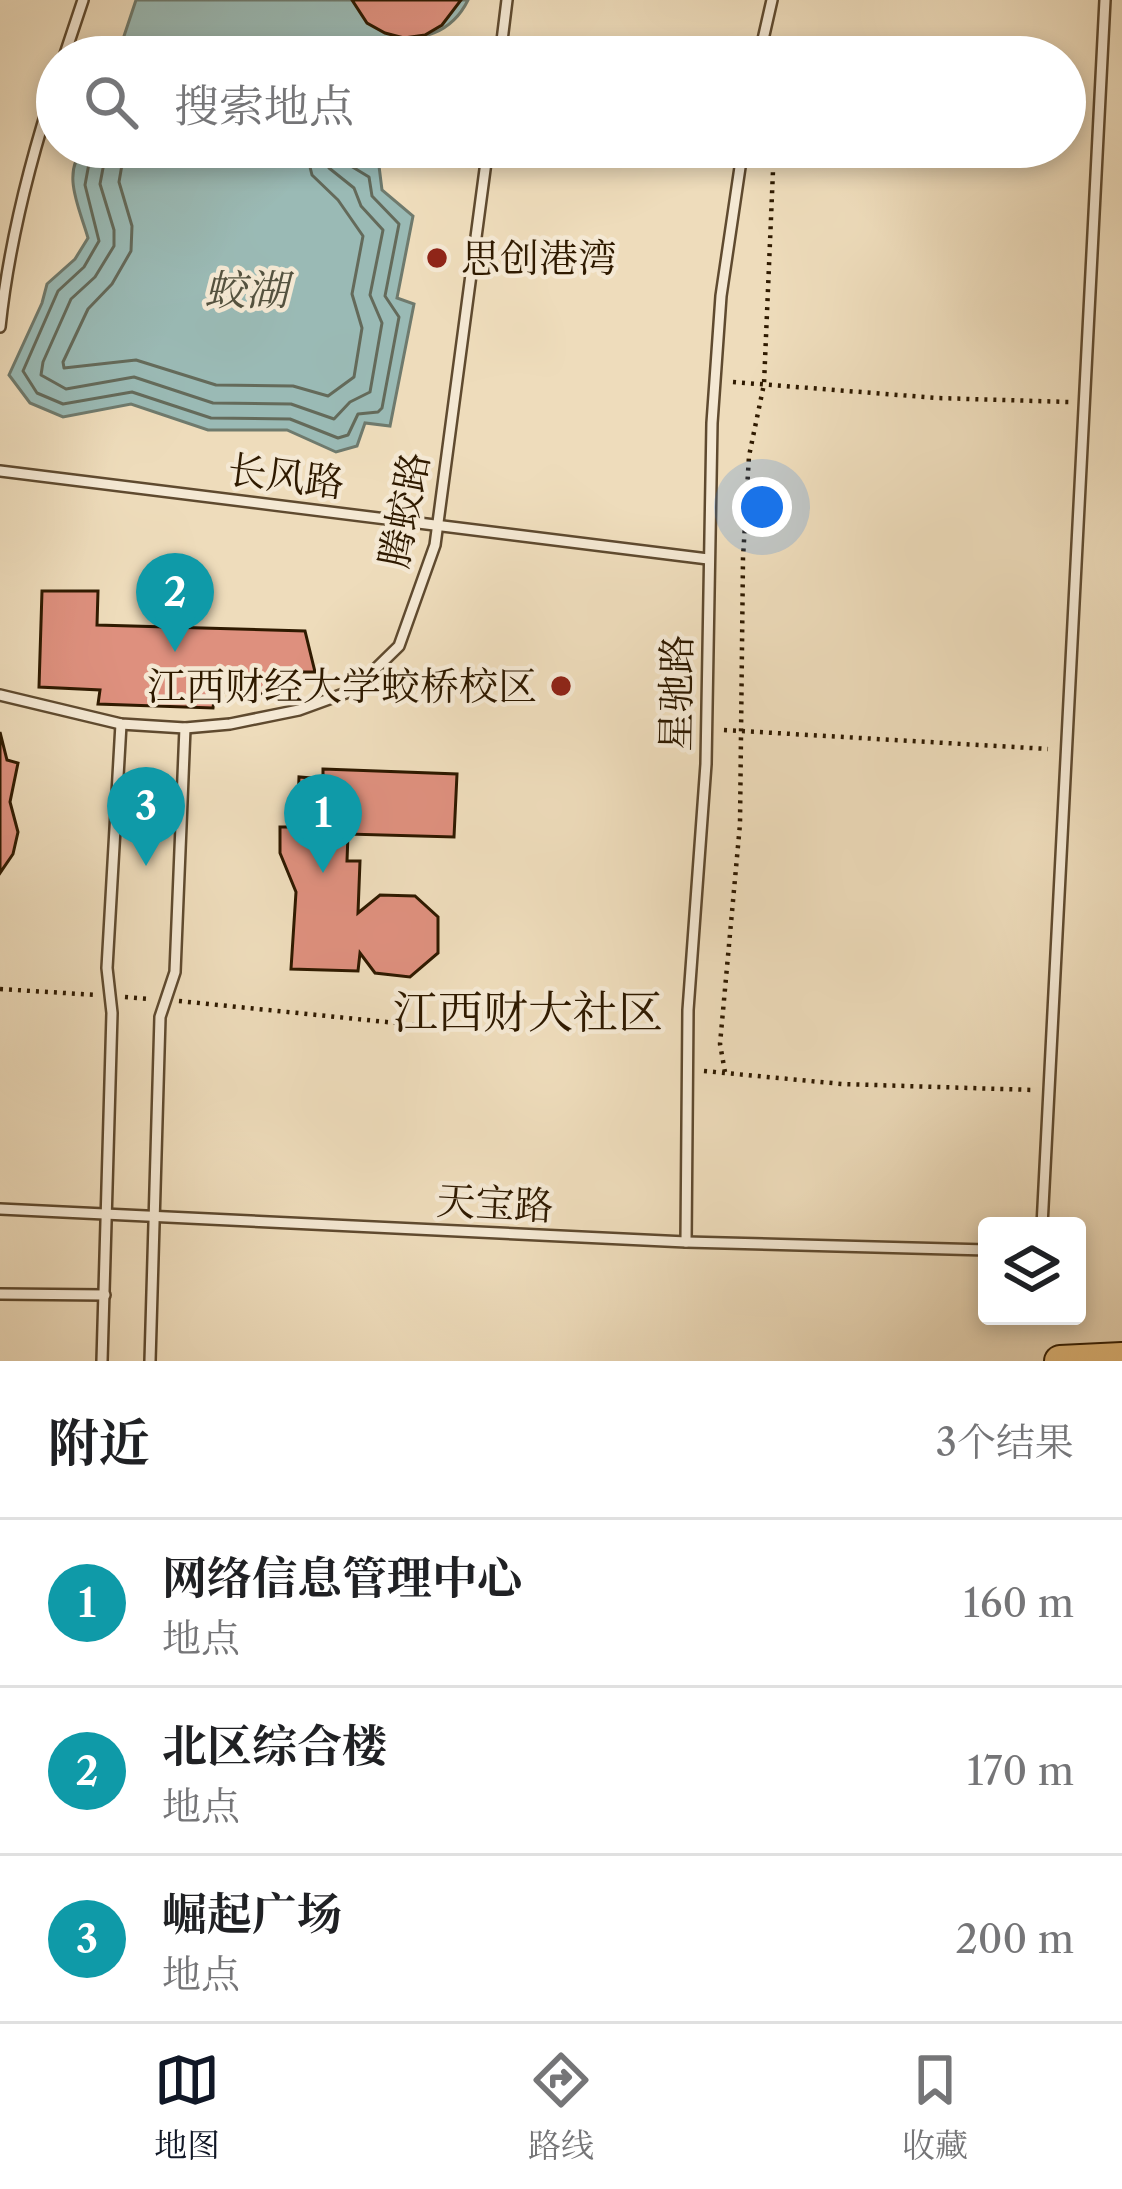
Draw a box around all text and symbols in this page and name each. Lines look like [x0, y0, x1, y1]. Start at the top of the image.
search box [36, 36, 1086, 168]
icon: search [78, 69, 144, 135]
text: 搜索地点 [174, 78, 354, 134]
place label: 思创港湾 [461, 234, 617, 282]
marker: 思创港湾 [424, 245, 450, 271]
water label: 蛟湖 [204, 264, 295, 316]
street label: 长风路 [225, 445, 347, 507]
street label: 腾蛟路 [369, 448, 439, 572]
your location [732, 477, 792, 537]
pin: 2 [136, 553, 214, 652]
street label: 星驰路 [651, 634, 701, 752]
place label: 江西财经大学蛟桥校区 [147, 662, 537, 710]
marker: 江西财经大学蛟桥校区 [548, 673, 574, 699]
pin: 3 [107, 767, 185, 866]
pin: 1 [284, 774, 362, 873]
district label: 江西财大社区 [393, 984, 663, 1040]
street label: 天宝路 [435, 1176, 555, 1230]
map controls [978, 1217, 1086, 1325]
button: layers [978, 1217, 1086, 1325]
text: 附近 [48, 1412, 150, 1474]
text: 3个结果 [936, 1418, 1074, 1466]
text: 网络信息管理中心 [162, 1550, 522, 1606]
text: 1 [78, 1579, 96, 1627]
text: 160 m [963, 1579, 1074, 1627]
text: 地点 [162, 1614, 240, 1662]
text: 北区综合楼 [162, 1718, 387, 1774]
text: 2 [75, 1747, 99, 1795]
text: 170 m [967, 1747, 1074, 1795]
text: 地点 [162, 1782, 240, 1830]
text: 崛起广场 [162, 1886, 342, 1942]
text: 3 [76, 1915, 98, 1963]
text: 200 m [955, 1915, 1074, 1963]
text: 地点 [162, 1950, 240, 1998]
tab: 地图 [154, 2047, 220, 2166]
tab: 路线 [528, 2047, 594, 2166]
tab: 收藏 [902, 2047, 968, 2166]

